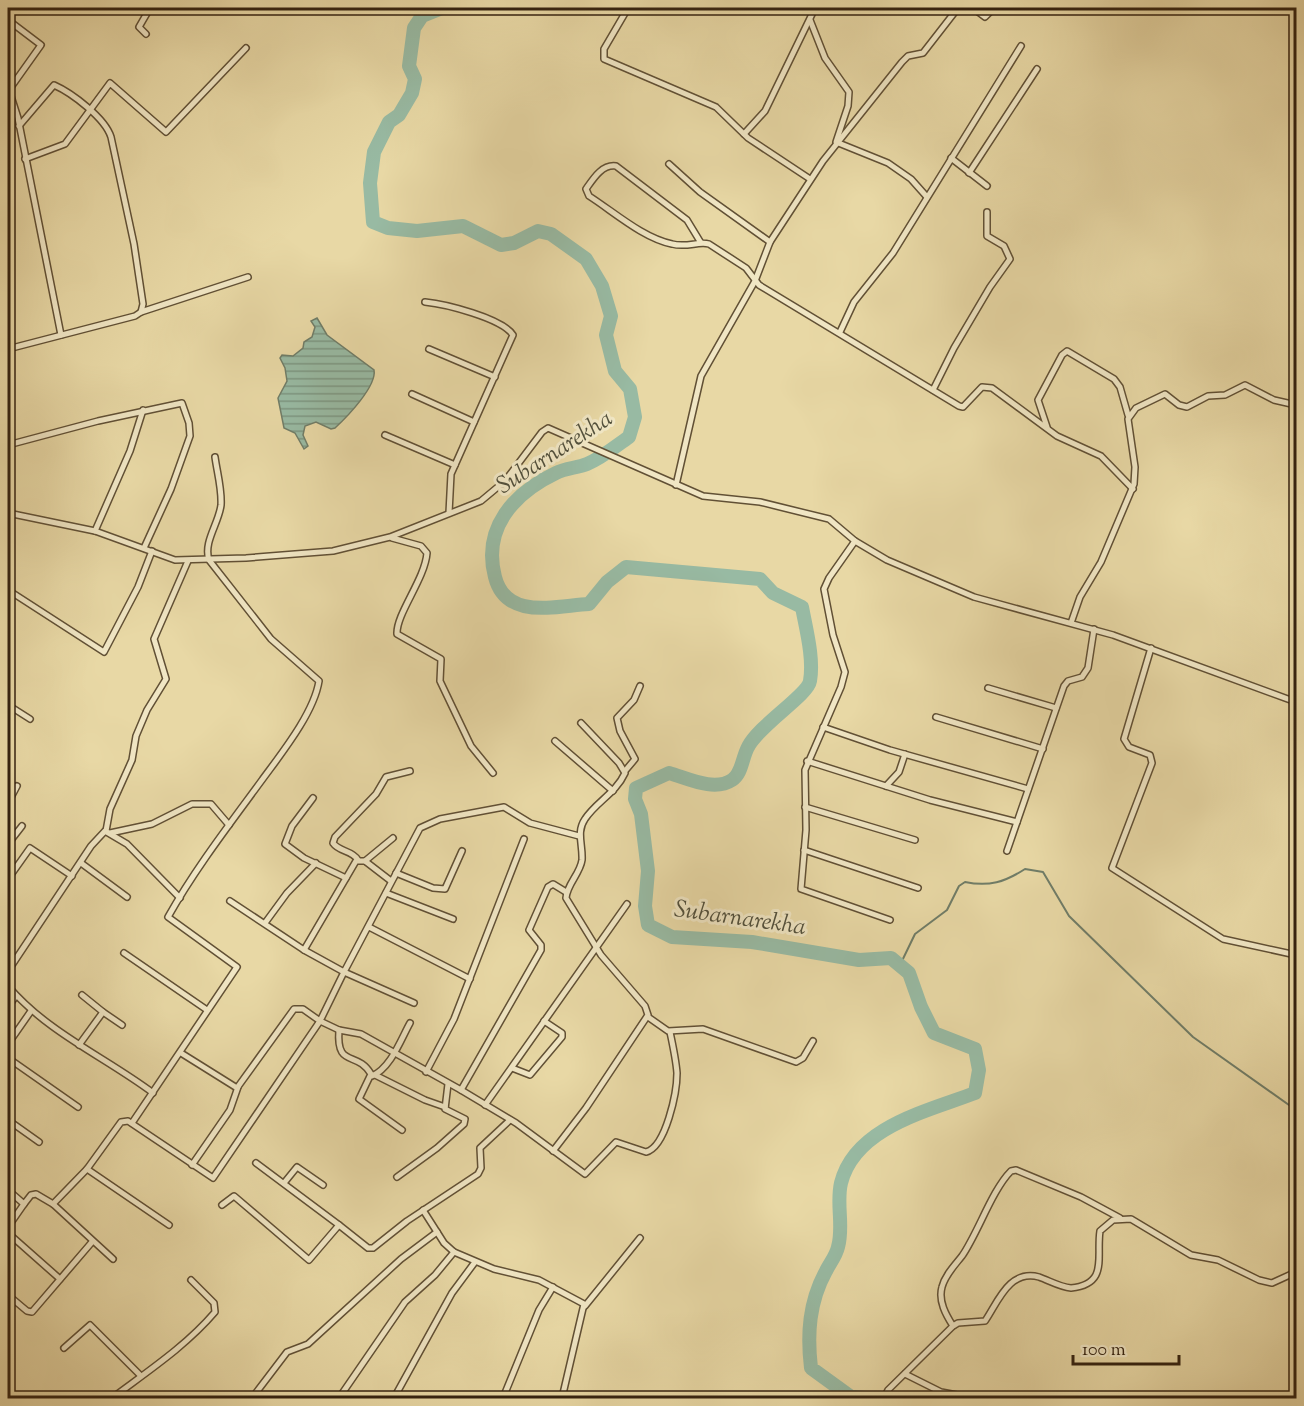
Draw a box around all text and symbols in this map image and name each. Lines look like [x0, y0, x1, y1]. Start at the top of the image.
water label: Subarnarekha [490, 403, 620, 503]
water label: Subarnarekha [672, 893, 808, 945]
scale bar [1073, 1328, 1180, 1366]
text: 100 m [1082, 1338, 1126, 1364]

